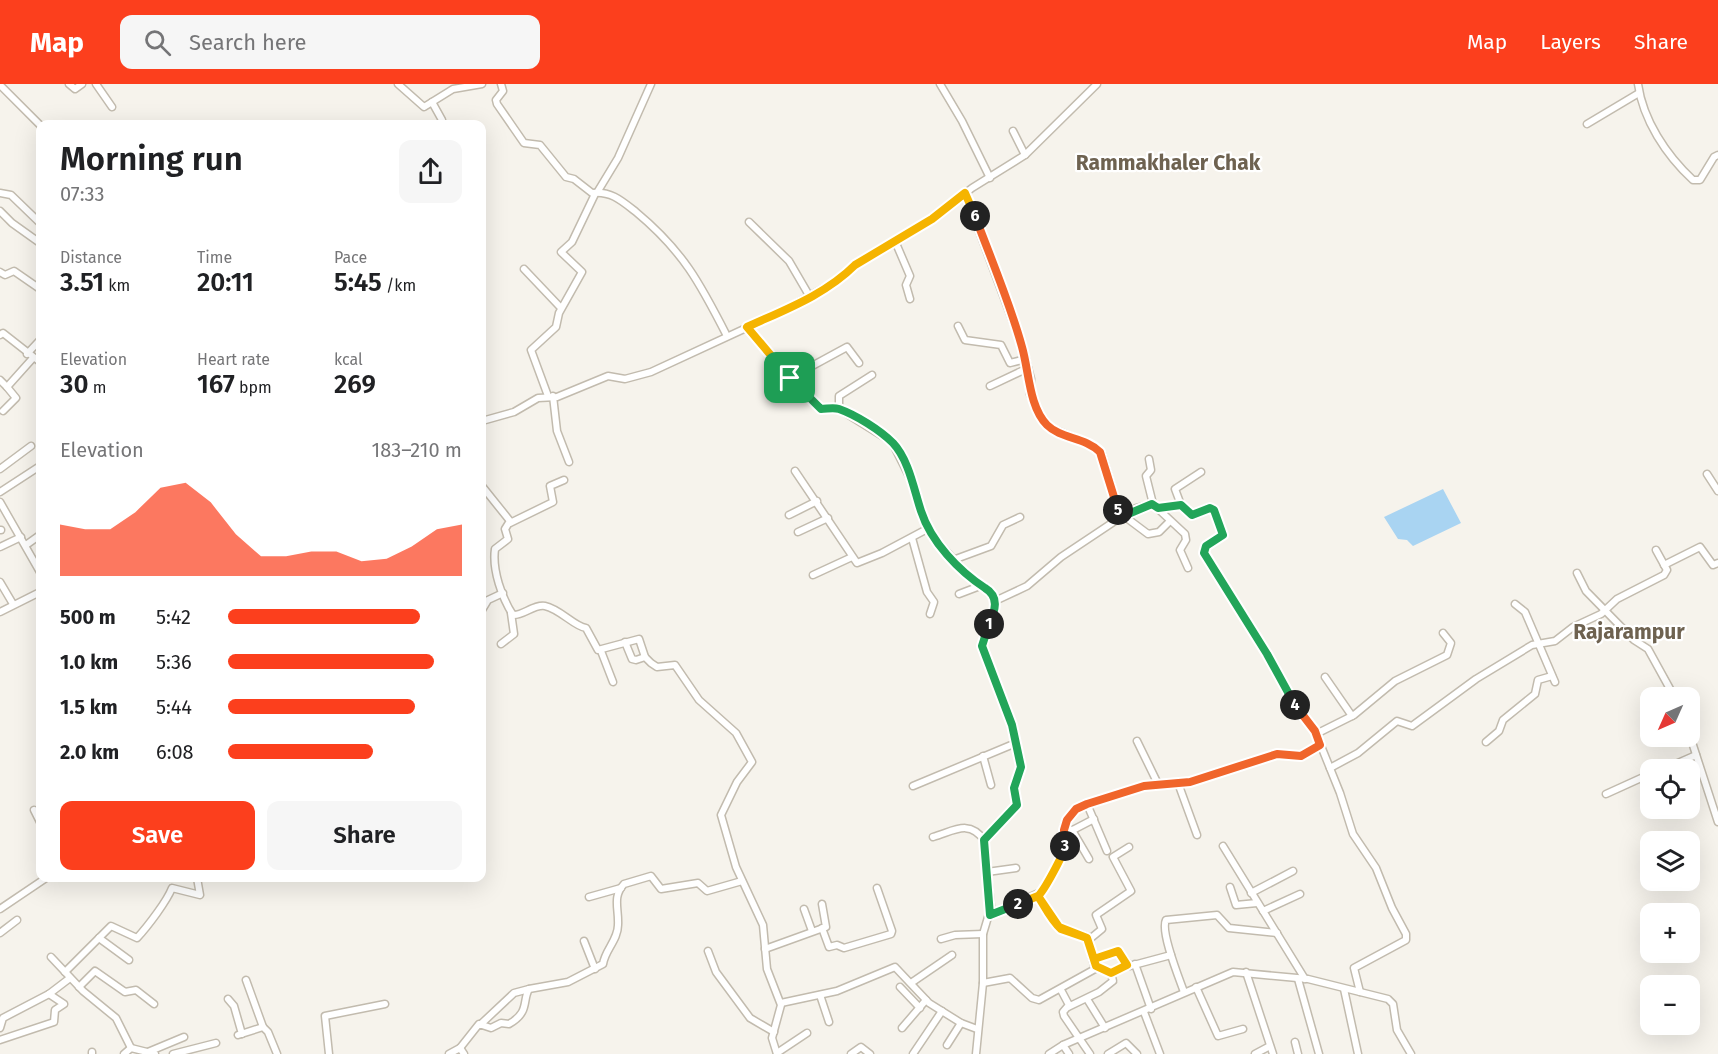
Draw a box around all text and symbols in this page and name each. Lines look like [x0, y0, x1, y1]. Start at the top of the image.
search box [120, 15, 540, 69]
text: Map [30, 26, 84, 59]
icon: search [141, 26, 174, 59]
text: Search here [189, 29, 307, 56]
text: Map [1467, 29, 1507, 55]
text: Layers [1540, 29, 1601, 55]
text: Share [1634, 29, 1688, 55]
text: Morning run [60, 139, 243, 179]
button: share [399, 140, 462, 203]
district label: Rammakhaler Chak [1076, 150, 1261, 176]
text: 07:33 [60, 182, 105, 206]
pin: 6 [960, 201, 990, 231]
text: 6 [970, 206, 980, 225]
text: Distance [60, 248, 122, 267]
text: Time [197, 248, 232, 267]
text: Pace [334, 248, 367, 267]
text: 3.51 [60, 267, 104, 298]
text: 20:11 [197, 267, 254, 298]
text: 5:45 [334, 267, 382, 298]
text: km [104, 276, 130, 295]
text: /km [382, 276, 416, 295]
text: Elevation [60, 350, 127, 369]
text: Heart rate [197, 350, 270, 369]
text: kcal [334, 350, 363, 369]
pin [764, 352, 815, 403]
icon: arrive [773, 361, 806, 394]
text: 30 [60, 369, 88, 400]
text: 167 [197, 369, 235, 400]
text: 269 [334, 369, 376, 400]
text: m [88, 378, 106, 397]
text: bpm [235, 378, 272, 397]
text: Elevation [60, 438, 144, 462]
text: 183–210 m [372, 438, 462, 462]
pin: 5 [1103, 495, 1133, 525]
text: 5 [1114, 500, 1122, 519]
text: 500 m [60, 605, 116, 629]
text: 5:42 [156, 605, 191, 629]
pin: 1 [974, 609, 1004, 639]
text: 1 [985, 614, 993, 633]
district label: Rajarampur [1573, 619, 1685, 645]
text: 1.0 km [60, 650, 118, 674]
text: 5:36 [156, 650, 192, 674]
north arrow [1640, 687, 1700, 747]
map controls [1640, 687, 1700, 1035]
pin: 4 [1280, 690, 1310, 720]
text: 1.5 km [60, 695, 118, 719]
text: 5:44 [156, 695, 192, 719]
text: 4 [1290, 695, 1300, 714]
text: 2.0 km [60, 740, 119, 764]
text: 6:08 [156, 740, 194, 764]
button: locate [1640, 759, 1700, 819]
button: Save [60, 801, 255, 870]
button: Share [267, 801, 462, 870]
pin: 3 [1050, 831, 1080, 861]
button: layers [1640, 831, 1700, 891]
text: 3 [1061, 836, 1069, 855]
pin: 2 [1003, 889, 1033, 919]
text: 2 [1014, 894, 1022, 913]
button: + [1640, 903, 1700, 963]
button: − [1640, 975, 1700, 1035]

